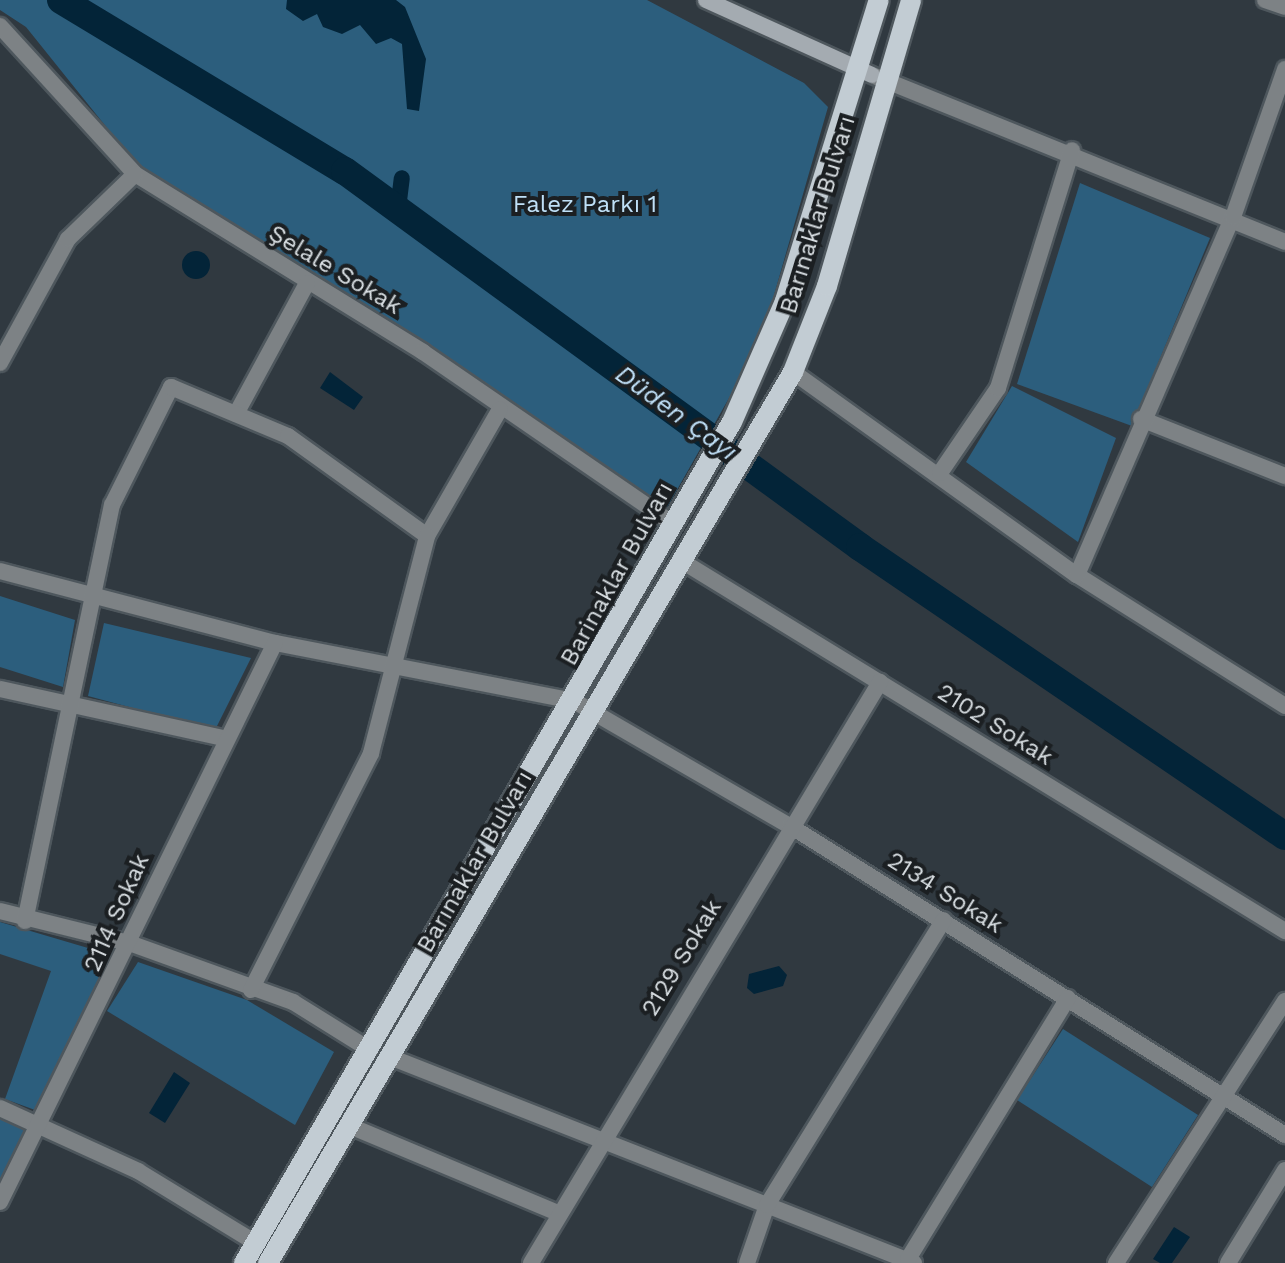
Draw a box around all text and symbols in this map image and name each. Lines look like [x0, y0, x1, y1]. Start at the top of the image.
street label: Barınaklar Bulvarı [774, 112, 862, 318]
park label: Falez Parkı 1 [513, 191, 657, 219]
street label: Şelale Sokak [263, 219, 407, 321]
water label: Düden Çayı [609, 359, 743, 467]
street label: Barinaklar Bulvarı [555, 477, 679, 671]
street label: 2102 Sokak [932, 678, 1058, 772]
street label: Barınaklar Bulvarı [411, 766, 539, 958]
street label: 2134 Sokak [882, 846, 1008, 940]
street label: 2114 Sokak [78, 850, 156, 976]
street label: 2129 Sokak [636, 895, 728, 1021]

